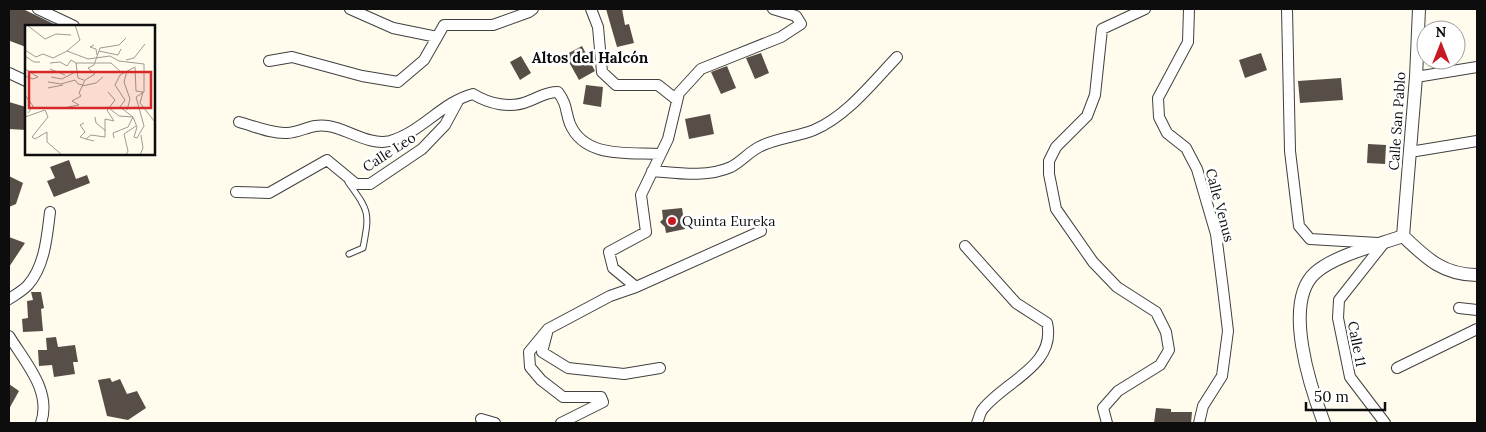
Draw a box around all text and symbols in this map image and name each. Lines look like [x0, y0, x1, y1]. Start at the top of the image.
north arrow [1416, 20, 1466, 70]
text: N [1436, 23, 1447, 41]
inset map [25, 25, 155, 155]
district label: Altos del Halcón [532, 48, 649, 67]
street label: Calle San Pablo [1385, 71, 1409, 171]
street label: Calle Leo [359, 128, 419, 176]
street label: Calle Venus [1202, 166, 1238, 244]
place label: Quinta Eureka [682, 212, 775, 230]
marker: Quinta Eureka [666, 215, 678, 227]
street label: Calle 11 [1344, 320, 1370, 368]
scale bar [1306, 380, 1385, 412]
text: 50 m [1314, 387, 1349, 406]

